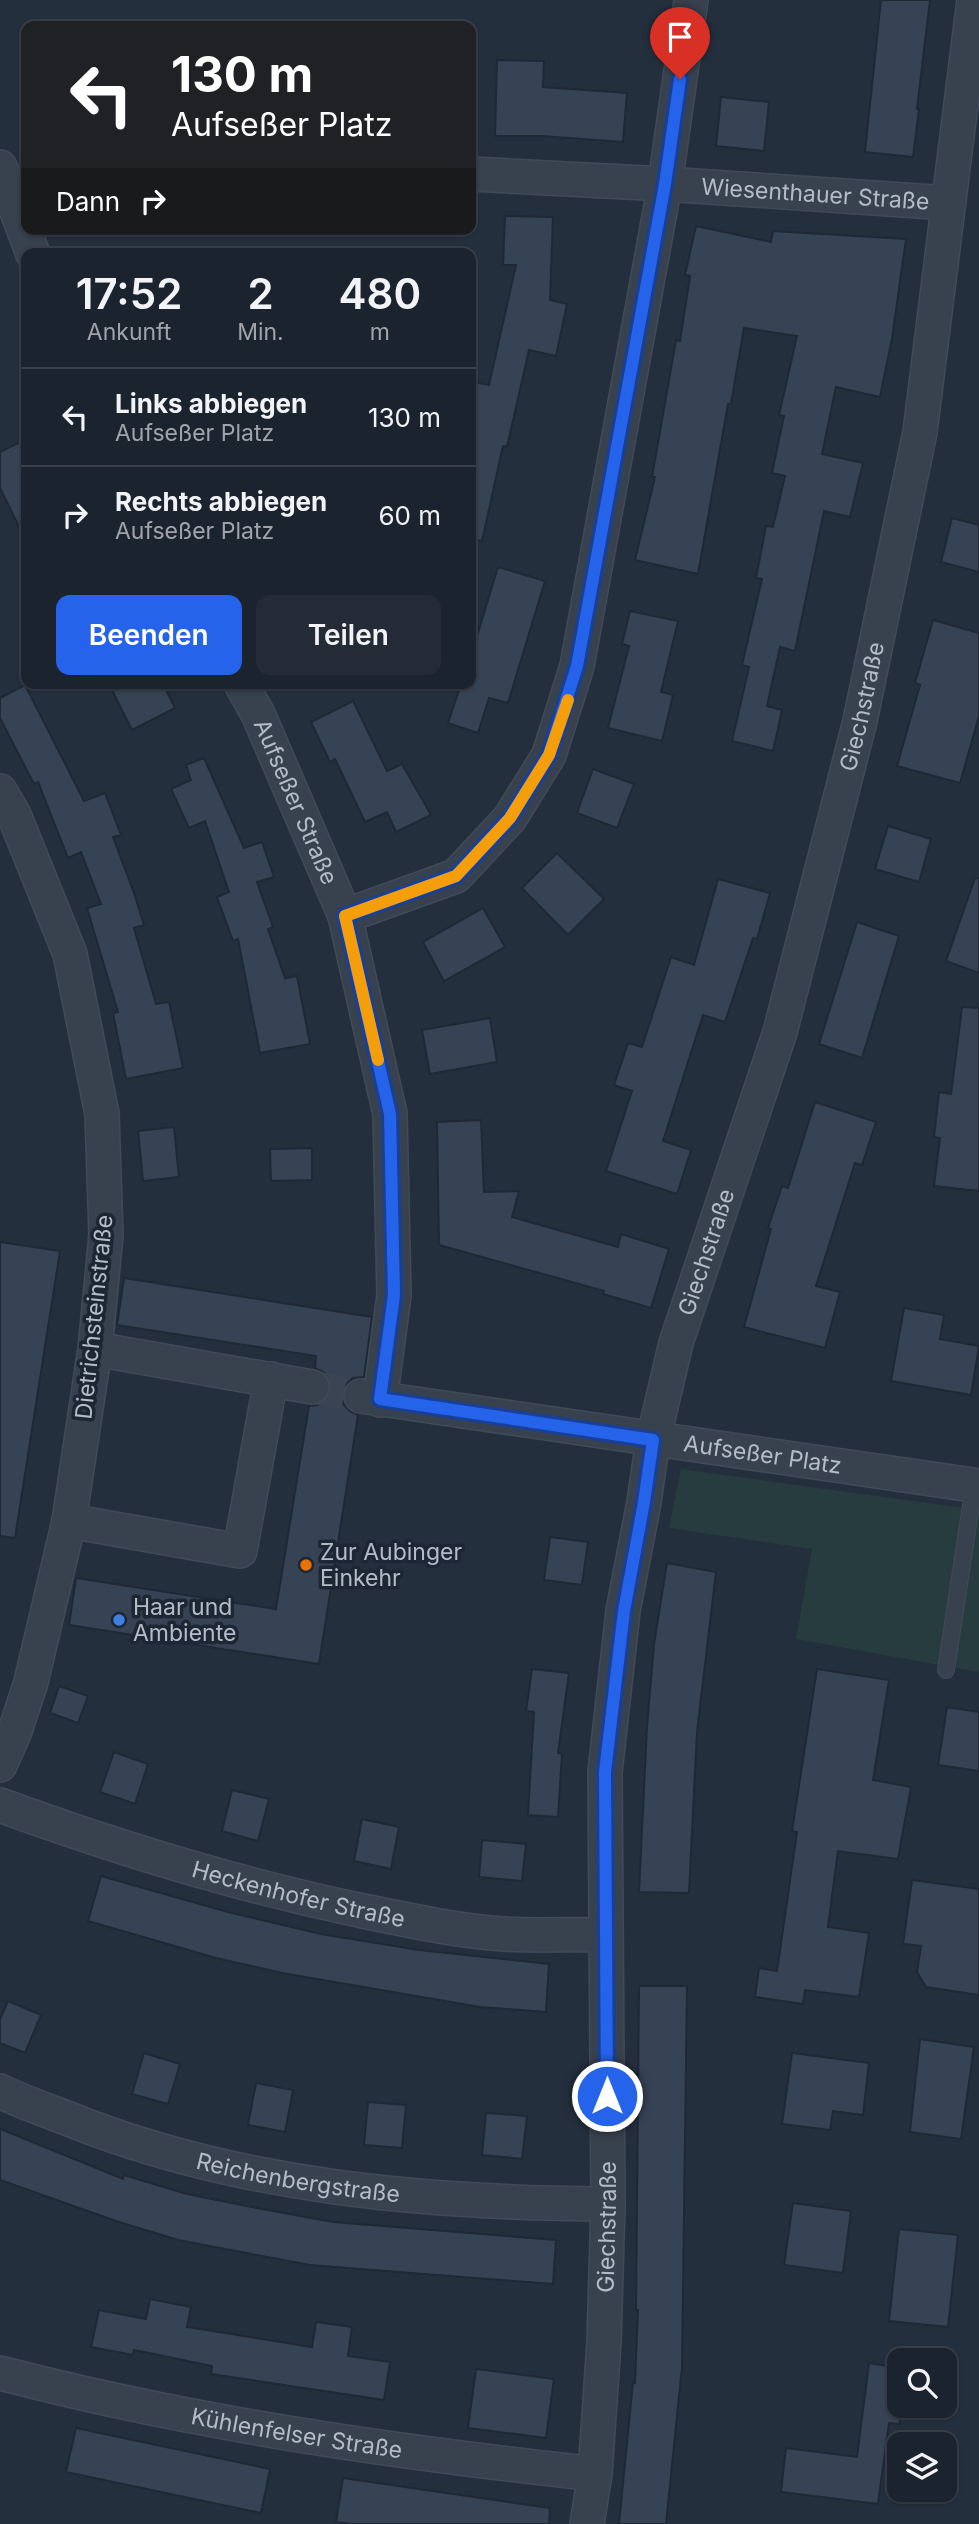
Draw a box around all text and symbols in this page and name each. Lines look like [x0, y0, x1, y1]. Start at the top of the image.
pin [650, 7, 710, 79]
icon: arrive [661, 18, 699, 56]
text: 130 m [171, 45, 313, 104]
icon: left [56, 49, 147, 140]
text: Aufseßer Platz [171, 105, 392, 144]
street label: Wiesenthauer Straße [700, 172, 930, 216]
icon: right [134, 182, 172, 220]
text: Dann [56, 186, 120, 217]
text: 17:52 [76, 268, 182, 319]
text: 2 [247, 268, 274, 319]
text: 480 [339, 268, 421, 319]
text: Ankunft [87, 318, 171, 346]
text: Min. [237, 318, 284, 346]
text: m [370, 318, 390, 346]
text: Links abbiegen [115, 388, 307, 419]
icon: left [56, 398, 94, 436]
text: 130 m [368, 402, 441, 433]
text: Aufseßer Platz [115, 419, 274, 447]
text: Rechts abbiegen [115, 486, 327, 517]
icon: right [56, 496, 94, 534]
text: 60 m [378, 500, 441, 531]
text: Aufseßer Platz [115, 517, 274, 545]
button: Beenden [56, 595, 242, 675]
button: Teilen [256, 595, 441, 675]
street label: Giechstraße [834, 639, 890, 774]
street label: Aufseßer Straße [248, 715, 344, 889]
street label: Giechstraße [672, 1185, 741, 1319]
street label: Dietrichsteinstraße [69, 1213, 119, 1421]
street label: Aufseßer Platz [682, 1429, 844, 1480]
place label: Zur Aubinger Einkehr [320, 1538, 462, 1592]
marker: Zur Aubinger Einkehr [298, 1557, 314, 1573]
place label: Haar und Ambiente [133, 1593, 236, 1647]
marker: Haar und Ambiente [111, 1612, 127, 1628]
street label: Heckenhofer Straße [189, 1855, 407, 1933]
position arrow [570, 2059, 644, 2133]
street label: Reichenbergstraße [194, 2147, 401, 2208]
street label: Giechstraße [591, 2161, 622, 2293]
map controls [887, 2348, 957, 2502]
button: search [887, 2348, 957, 2418]
street label: Kühlenfelser Straße [189, 2402, 404, 2464]
button: layers [887, 2432, 957, 2502]

